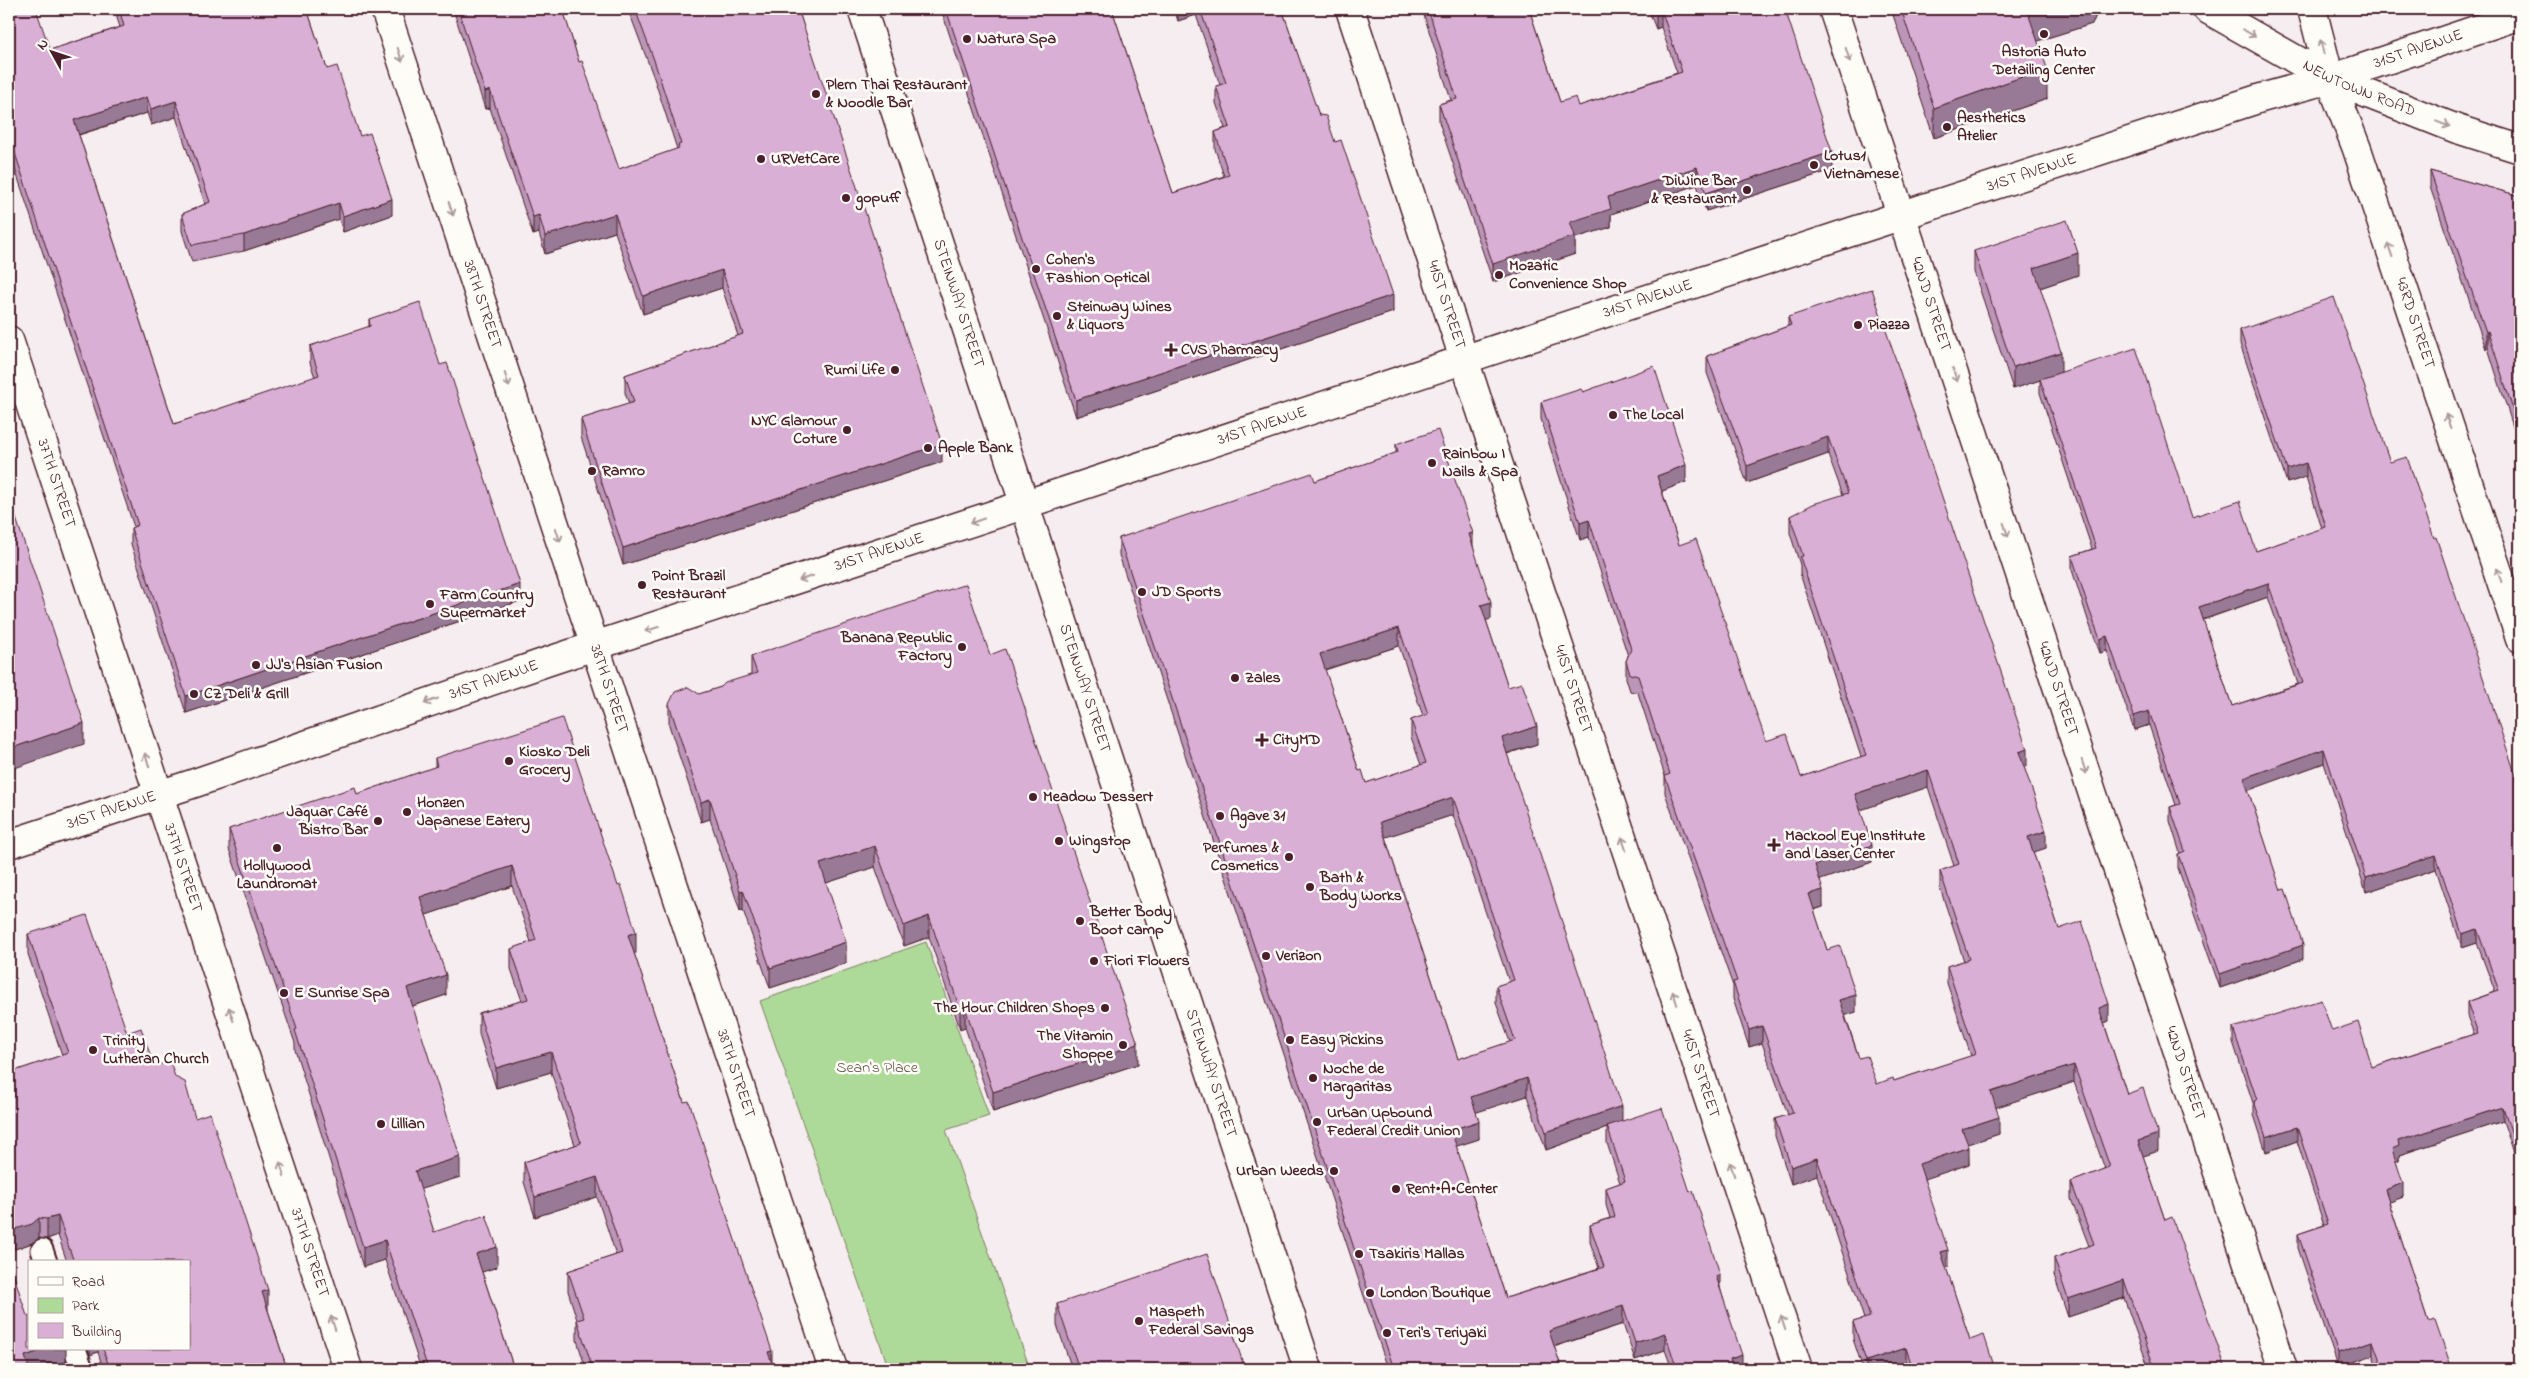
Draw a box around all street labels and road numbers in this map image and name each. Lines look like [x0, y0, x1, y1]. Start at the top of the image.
street label: 31ST AVENUE [2371, 23, 2466, 75]
street label: NEWTOWN ROAD [2298, 54, 2419, 123]
street label: 31ST AVENUE [1984, 147, 2080, 199]
street label: STEINWAY STREET [926, 236, 991, 371]
street label: 42ND STREET [1904, 254, 1957, 355]
street label: 38TH STREET [457, 257, 508, 352]
street label: 41ST STREET [1421, 257, 1472, 352]
street label: 31ST AVENUE [1600, 273, 1696, 325]
street label: 43RD STREET [2389, 275, 2441, 372]
street label: 31ST AVENUE [1214, 400, 1310, 452]
street label: 37TH STREET [30, 436, 82, 531]
street label: 31ST AVENUE [832, 526, 927, 578]
street label: STEINWAY STREET [1052, 621, 1117, 756]
street label: 42ND STREET [2031, 638, 2085, 739]
street label: 38TH STREET [583, 642, 635, 736]
street label: 41ST STREET [1547, 642, 1599, 737]
street label: 31ST AVENUE [446, 653, 542, 706]
street label: 31ST AVENUE [64, 784, 160, 836]
street label: 37TH STREET [157, 820, 209, 916]
street label: STEINWAY STREET [1179, 1006, 1243, 1141]
street label: 42ND STREET [2158, 1023, 2212, 1124]
street label: 38TH STREET [710, 1026, 762, 1121]
street label: 41ST STREET [1674, 1026, 1726, 1121]
street label: 37TH STREET [284, 1205, 336, 1300]

